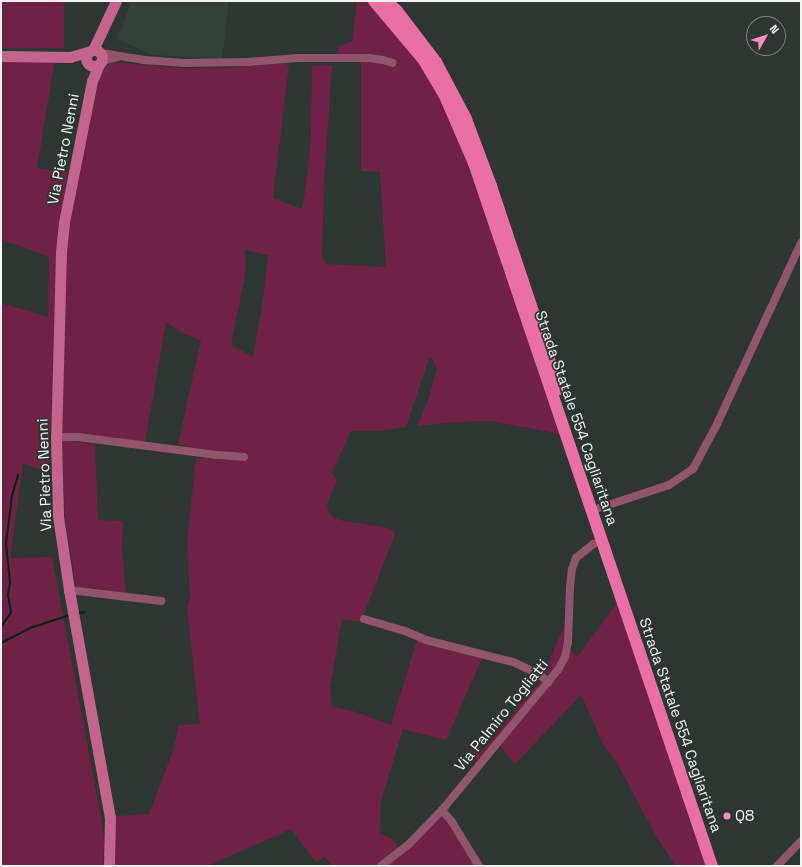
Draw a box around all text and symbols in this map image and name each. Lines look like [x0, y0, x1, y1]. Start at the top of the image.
north arrow [746, 16, 786, 56]
text: N [767, 22, 782, 36]
street label: Via Pietro Nenni [43, 92, 83, 206]
street label: Strada Statale 554 Cagliaritana [532, 308, 622, 528]
street label: Via Pietro Nenni [33, 418, 55, 532]
street label: Strada Statale 554 Cagliaritana [636, 615, 726, 835]
street label: Via Palmiro Togliatti [450, 655, 552, 775]
place label: Q8 [735, 807, 754, 825]
marker: Q8 [722, 811, 732, 821]

